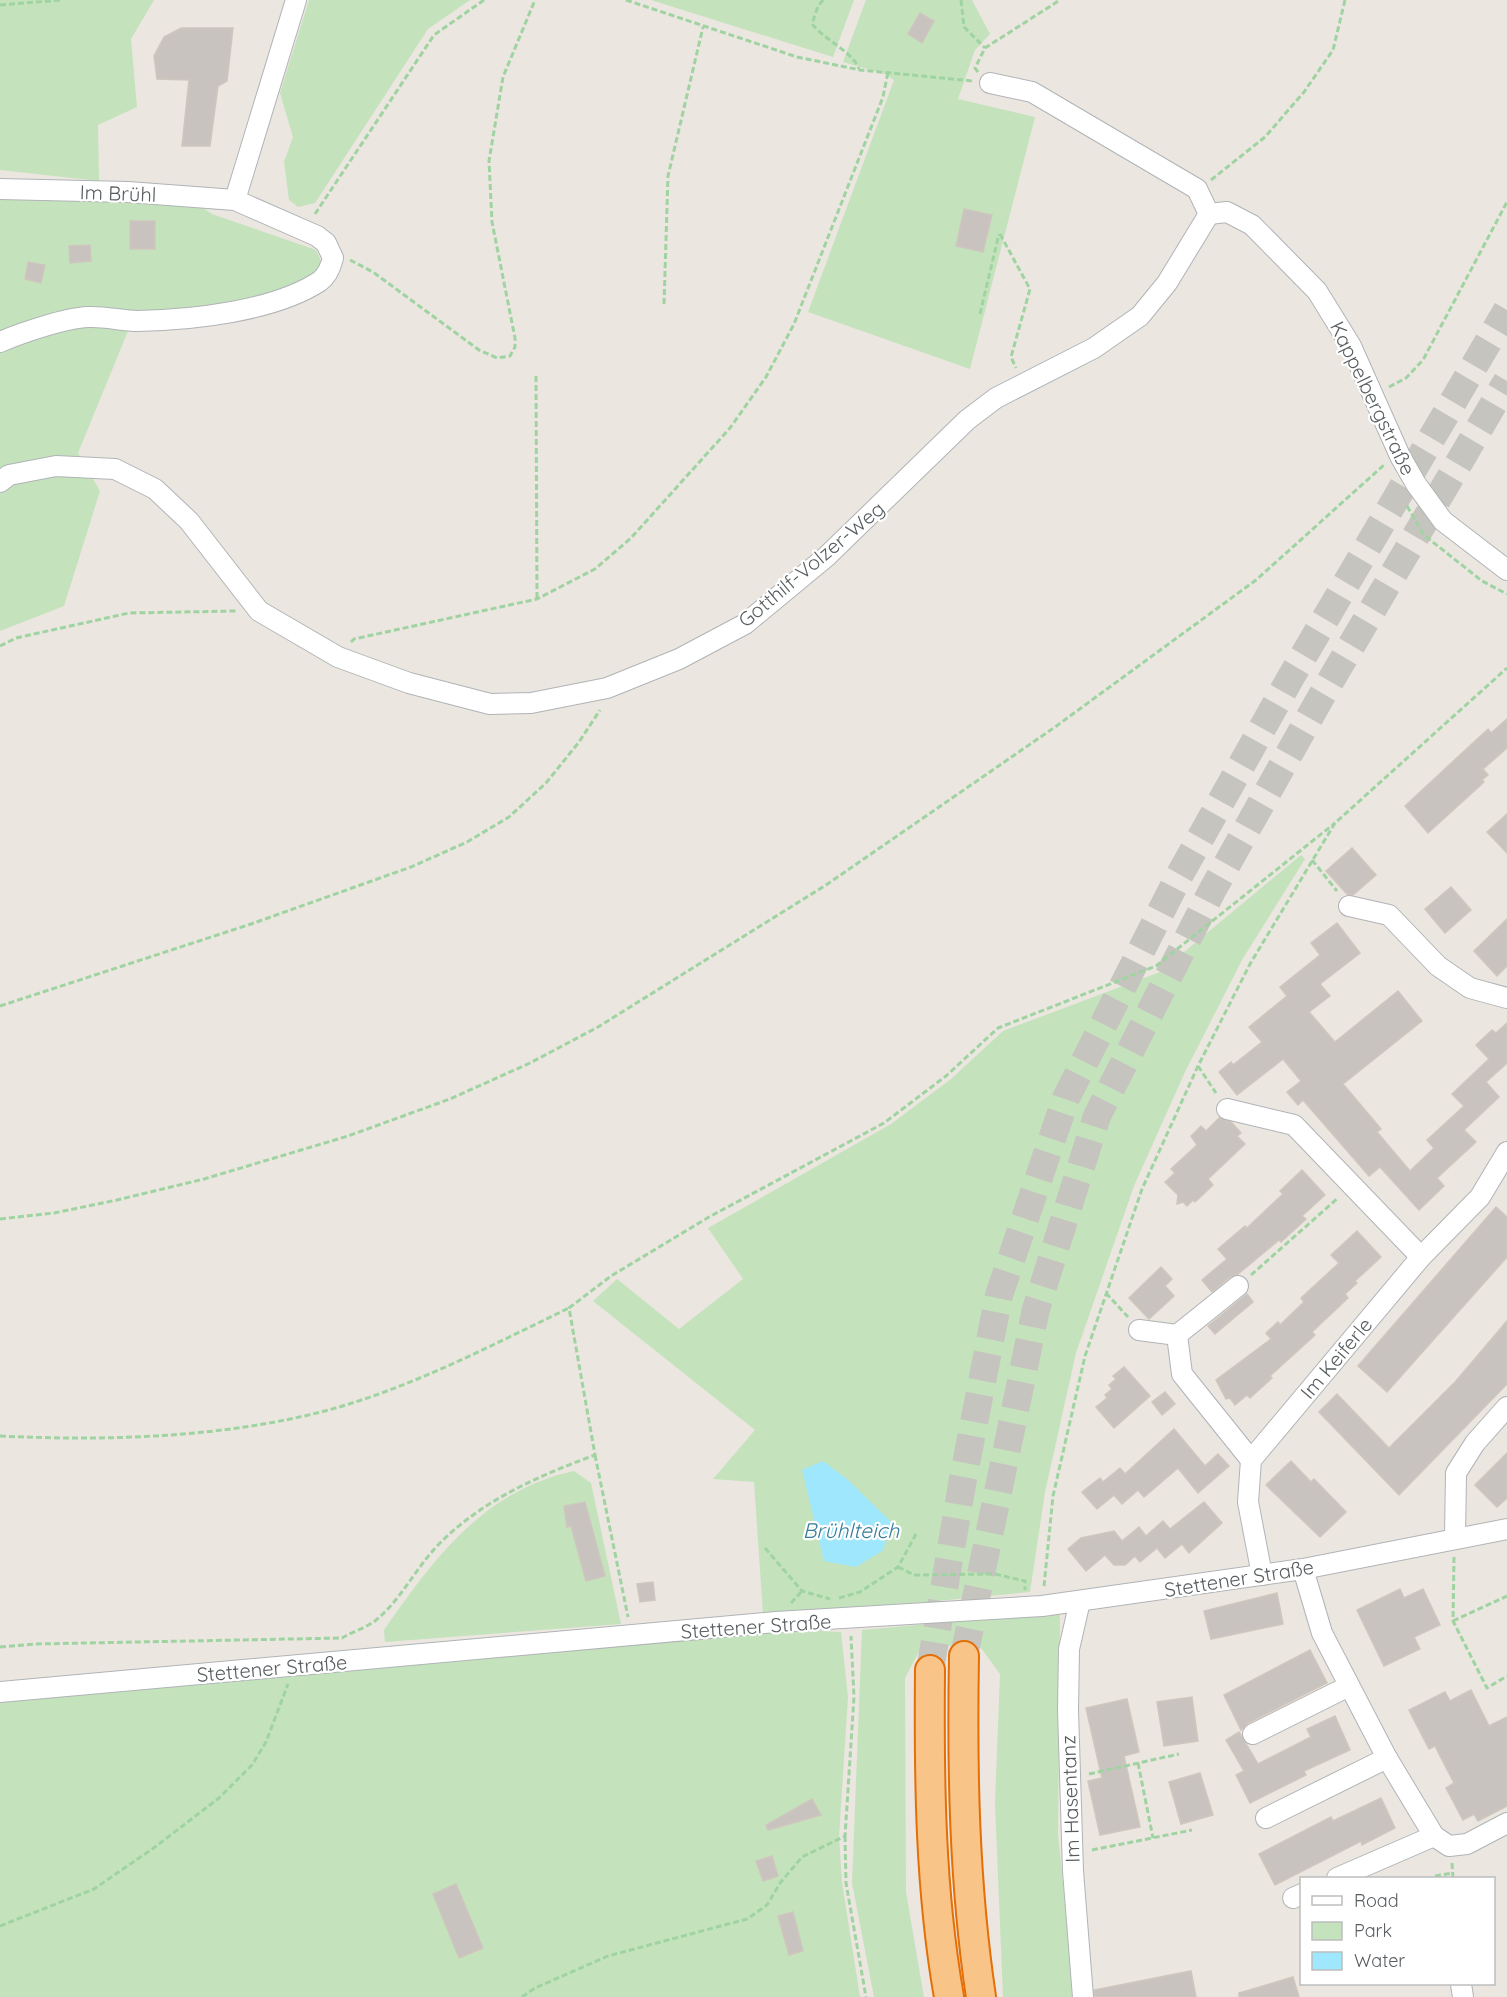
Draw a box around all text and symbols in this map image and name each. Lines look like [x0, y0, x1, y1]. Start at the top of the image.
street label: Im Brühl [79, 179, 157, 207]
street label: Kappelbergstraße [1325, 317, 1421, 479]
street label: Gotthilf-Volzer-Weg [733, 496, 889, 632]
street label: Im Keiferle [1295, 1312, 1377, 1404]
water label: Brühlteich [803, 1517, 900, 1543]
street label: Stettener Straße [1162, 1554, 1316, 1602]
street label: Stettener Straße [680, 1608, 832, 1644]
street label: Stettener Straße [196, 1649, 348, 1687]
street label: Im Hasentanz [1055, 1735, 1085, 1863]
legend [1300, 1877, 1495, 1985]
text: Road [1354, 1889, 1399, 1912]
text: Park [1354, 1919, 1392, 1942]
text: Water [1354, 1949, 1405, 1972]

